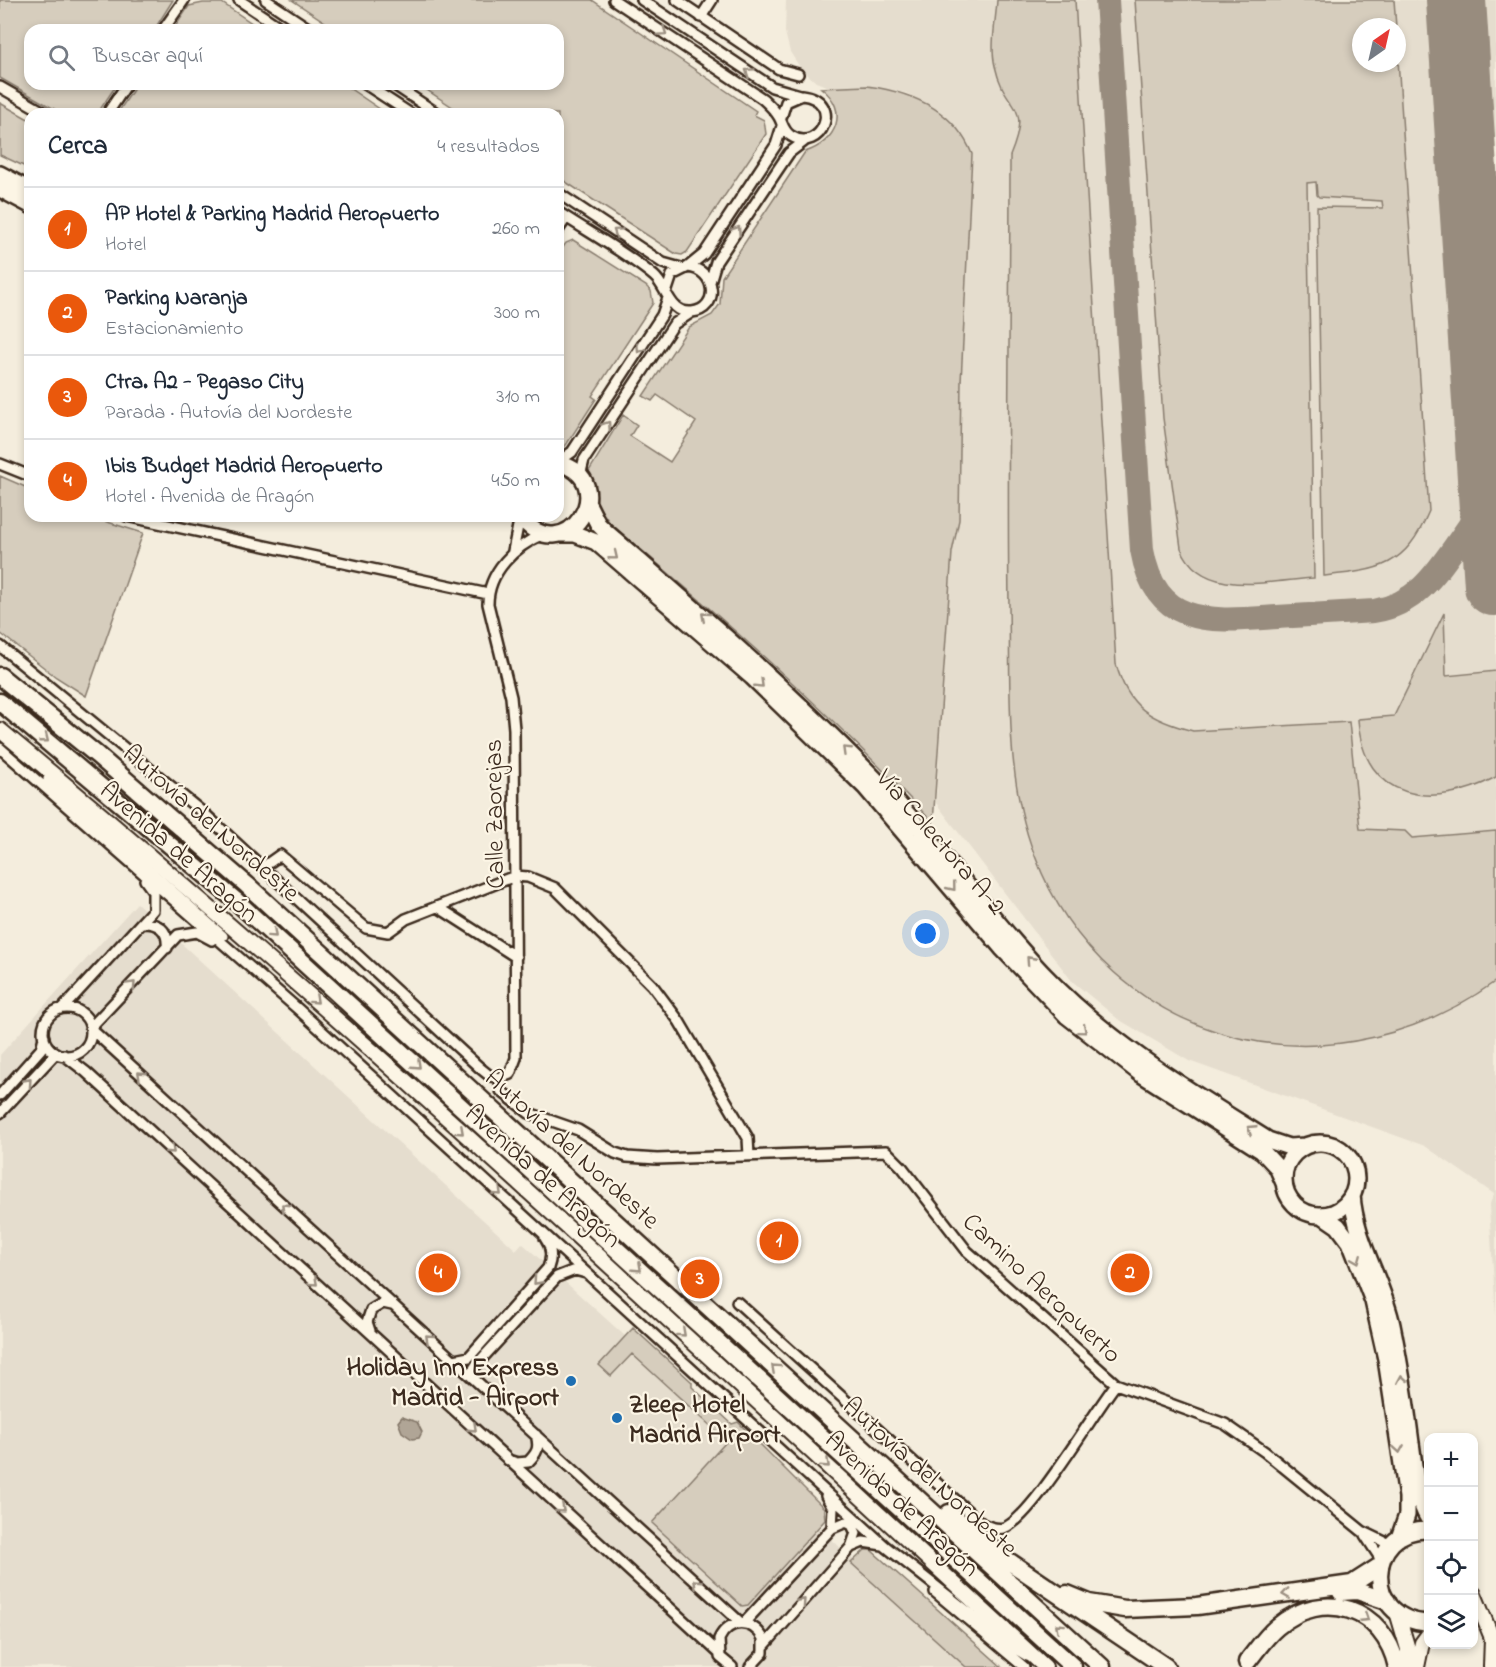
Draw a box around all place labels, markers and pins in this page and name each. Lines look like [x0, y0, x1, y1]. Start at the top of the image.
pin: 1 [760, 1218, 798, 1264]
pin: 4 [418, 1250, 458, 1296]
pin: 2 [1110, 1250, 1150, 1296]
pin: 3 [680, 1256, 720, 1302]
place label: Holiday Inn Express Madrid - Airport [347, 1350, 559, 1418]
marker: Holiday Inn Express Madrid - Airport [564, 1374, 578, 1388]
place label: Zleep Hotel Madrid Airport [629, 1387, 781, 1455]
marker: Zleep Hotel Madrid Airport [610, 1411, 624, 1425]

